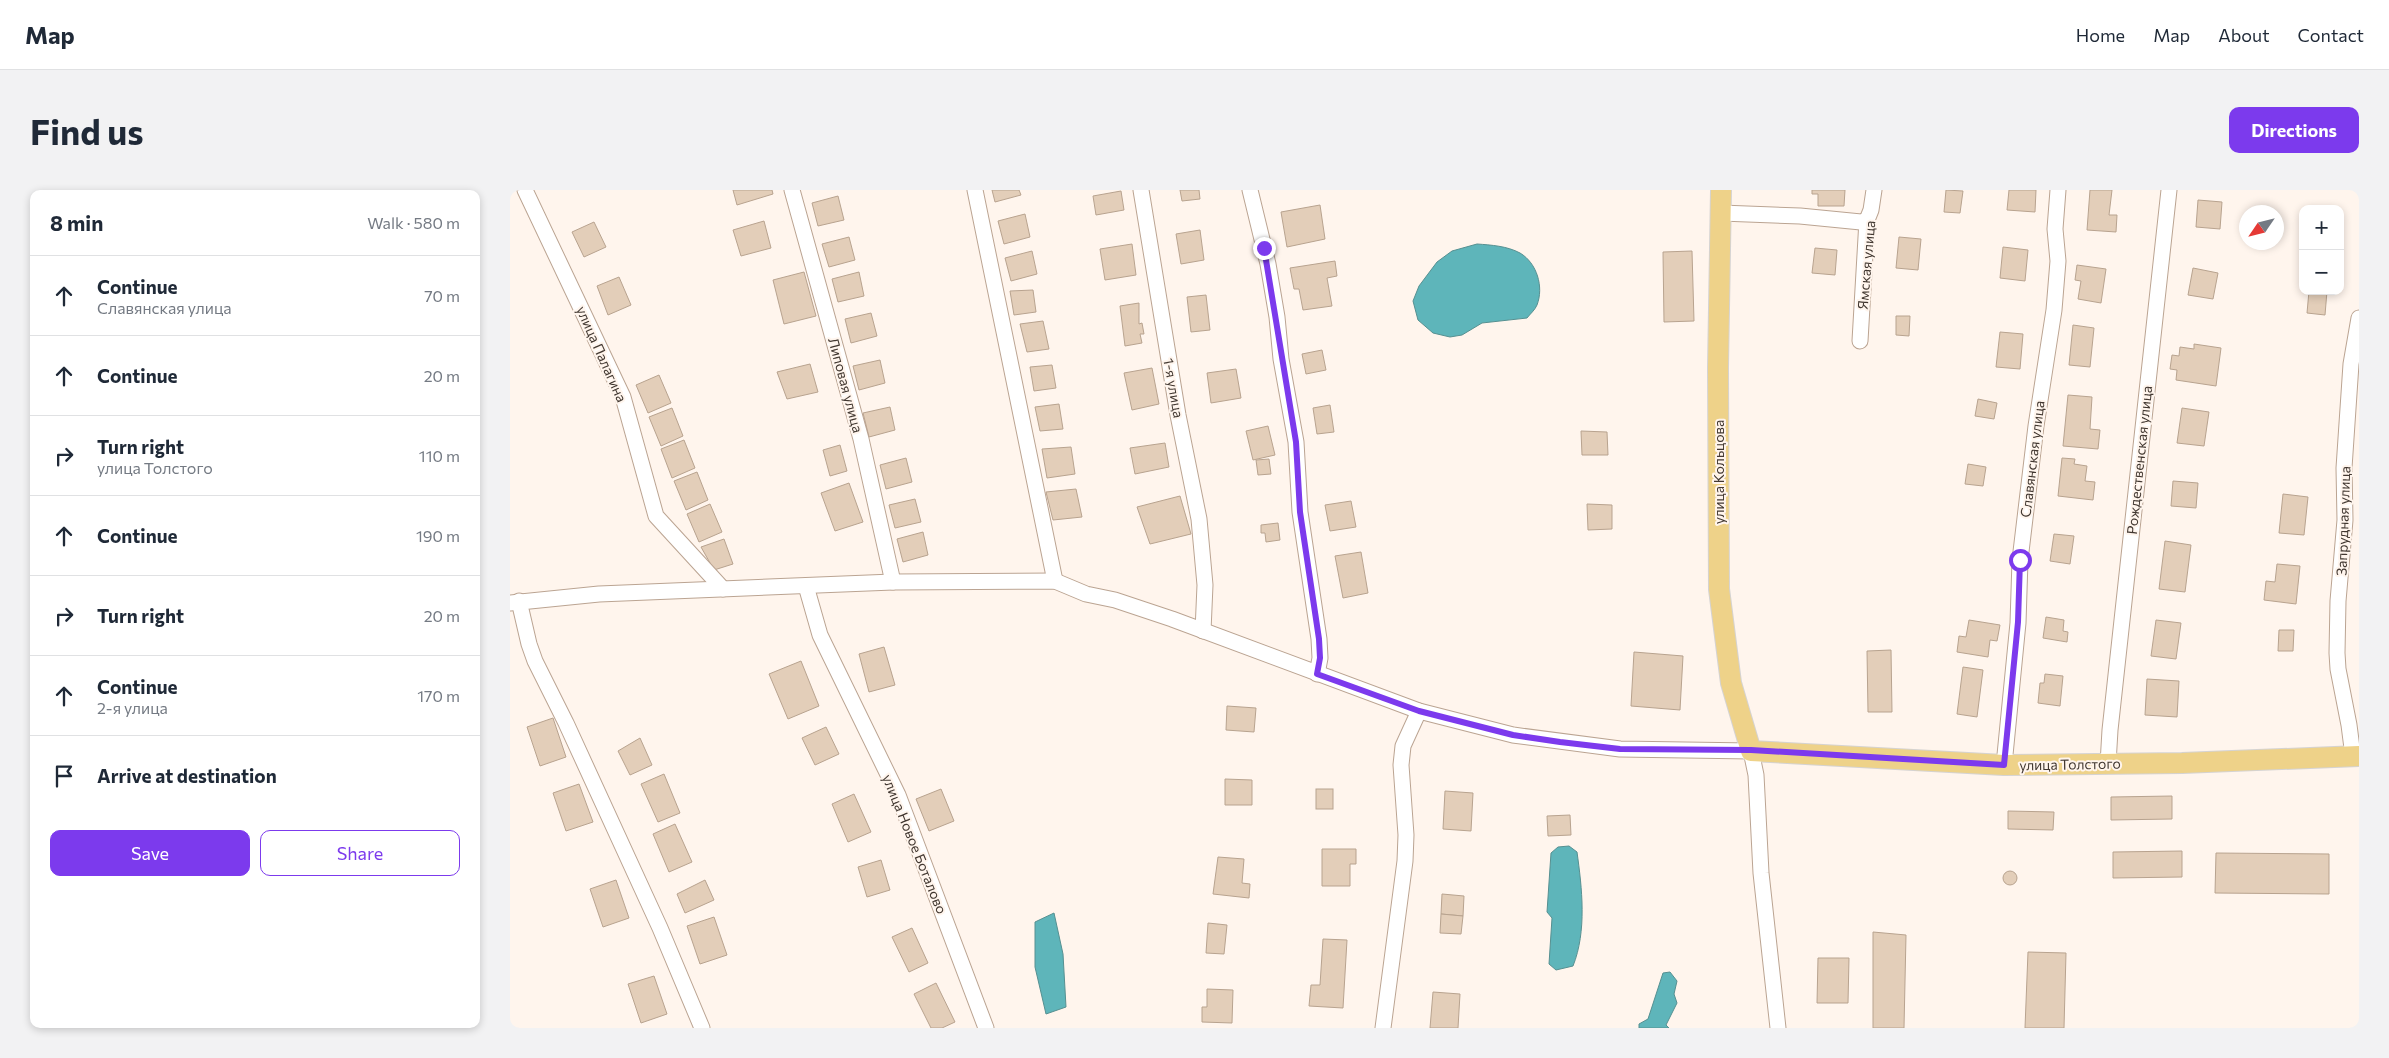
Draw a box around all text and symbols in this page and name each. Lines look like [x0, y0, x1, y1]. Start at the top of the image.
text: Map [25, 20, 75, 49]
text: Home [2076, 24, 2125, 46]
text: Map [2153, 24, 2190, 46]
text: About [2218, 24, 2270, 46]
text: Contact [2298, 24, 2364, 46]
button: Directions [2229, 107, 2359, 153]
text: Find us [30, 109, 144, 152]
north arrow [2239, 205, 2284, 250]
map controls [2299, 205, 2344, 295]
button: + [2299, 205, 2344, 250]
text: 8 min [50, 210, 103, 235]
text: Walk · 580 m [367, 213, 460, 232]
street label: Ямская улица [1854, 220, 1878, 310]
route end [1253, 237, 1276, 260]
button: − [2299, 250, 2344, 295]
text: Continue [97, 275, 177, 298]
icon: ahead [50, 282, 78, 310]
text: 70 m [424, 286, 460, 305]
text: Славянская улица [97, 298, 232, 317]
street label: улица Палагина [573, 303, 631, 405]
street label: Липовая улица [825, 336, 867, 434]
street label: 1-я улица [1160, 357, 1188, 419]
icon: ahead [50, 362, 78, 390]
text: Continue [97, 364, 177, 387]
text: 20 m [424, 366, 460, 385]
street label: Рождественская улица [2123, 385, 2155, 535]
street label: Славянская улица [2016, 400, 2048, 518]
street label: улица Кольцова [1710, 420, 1727, 524]
text: Turn right [97, 435, 184, 458]
icon: right [50, 442, 78, 470]
text: 110 m [419, 446, 460, 465]
text: улица Толстого [97, 458, 213, 477]
street label: Запрудная улица [2333, 466, 2353, 576]
icon: ahead [50, 522, 78, 550]
text: Continue [97, 524, 177, 547]
text: 190 m [416, 526, 460, 545]
route start [2009, 549, 2032, 572]
icon: right [50, 602, 78, 630]
text: Turn right [97, 604, 184, 627]
text: 20 m [424, 606, 460, 625]
text: Continue [97, 675, 177, 698]
icon: ahead [50, 682, 78, 710]
text: 170 m [417, 686, 460, 705]
text: 2-я улица [97, 698, 168, 717]
street label: улица Толстого [2019, 755, 2121, 773]
icon: arrive [50, 762, 78, 790]
text: Arrive at destination [97, 764, 277, 787]
street label: улица Новое Боталово [879, 772, 951, 916]
button: Save [50, 830, 250, 876]
button: Share [260, 830, 460, 876]

